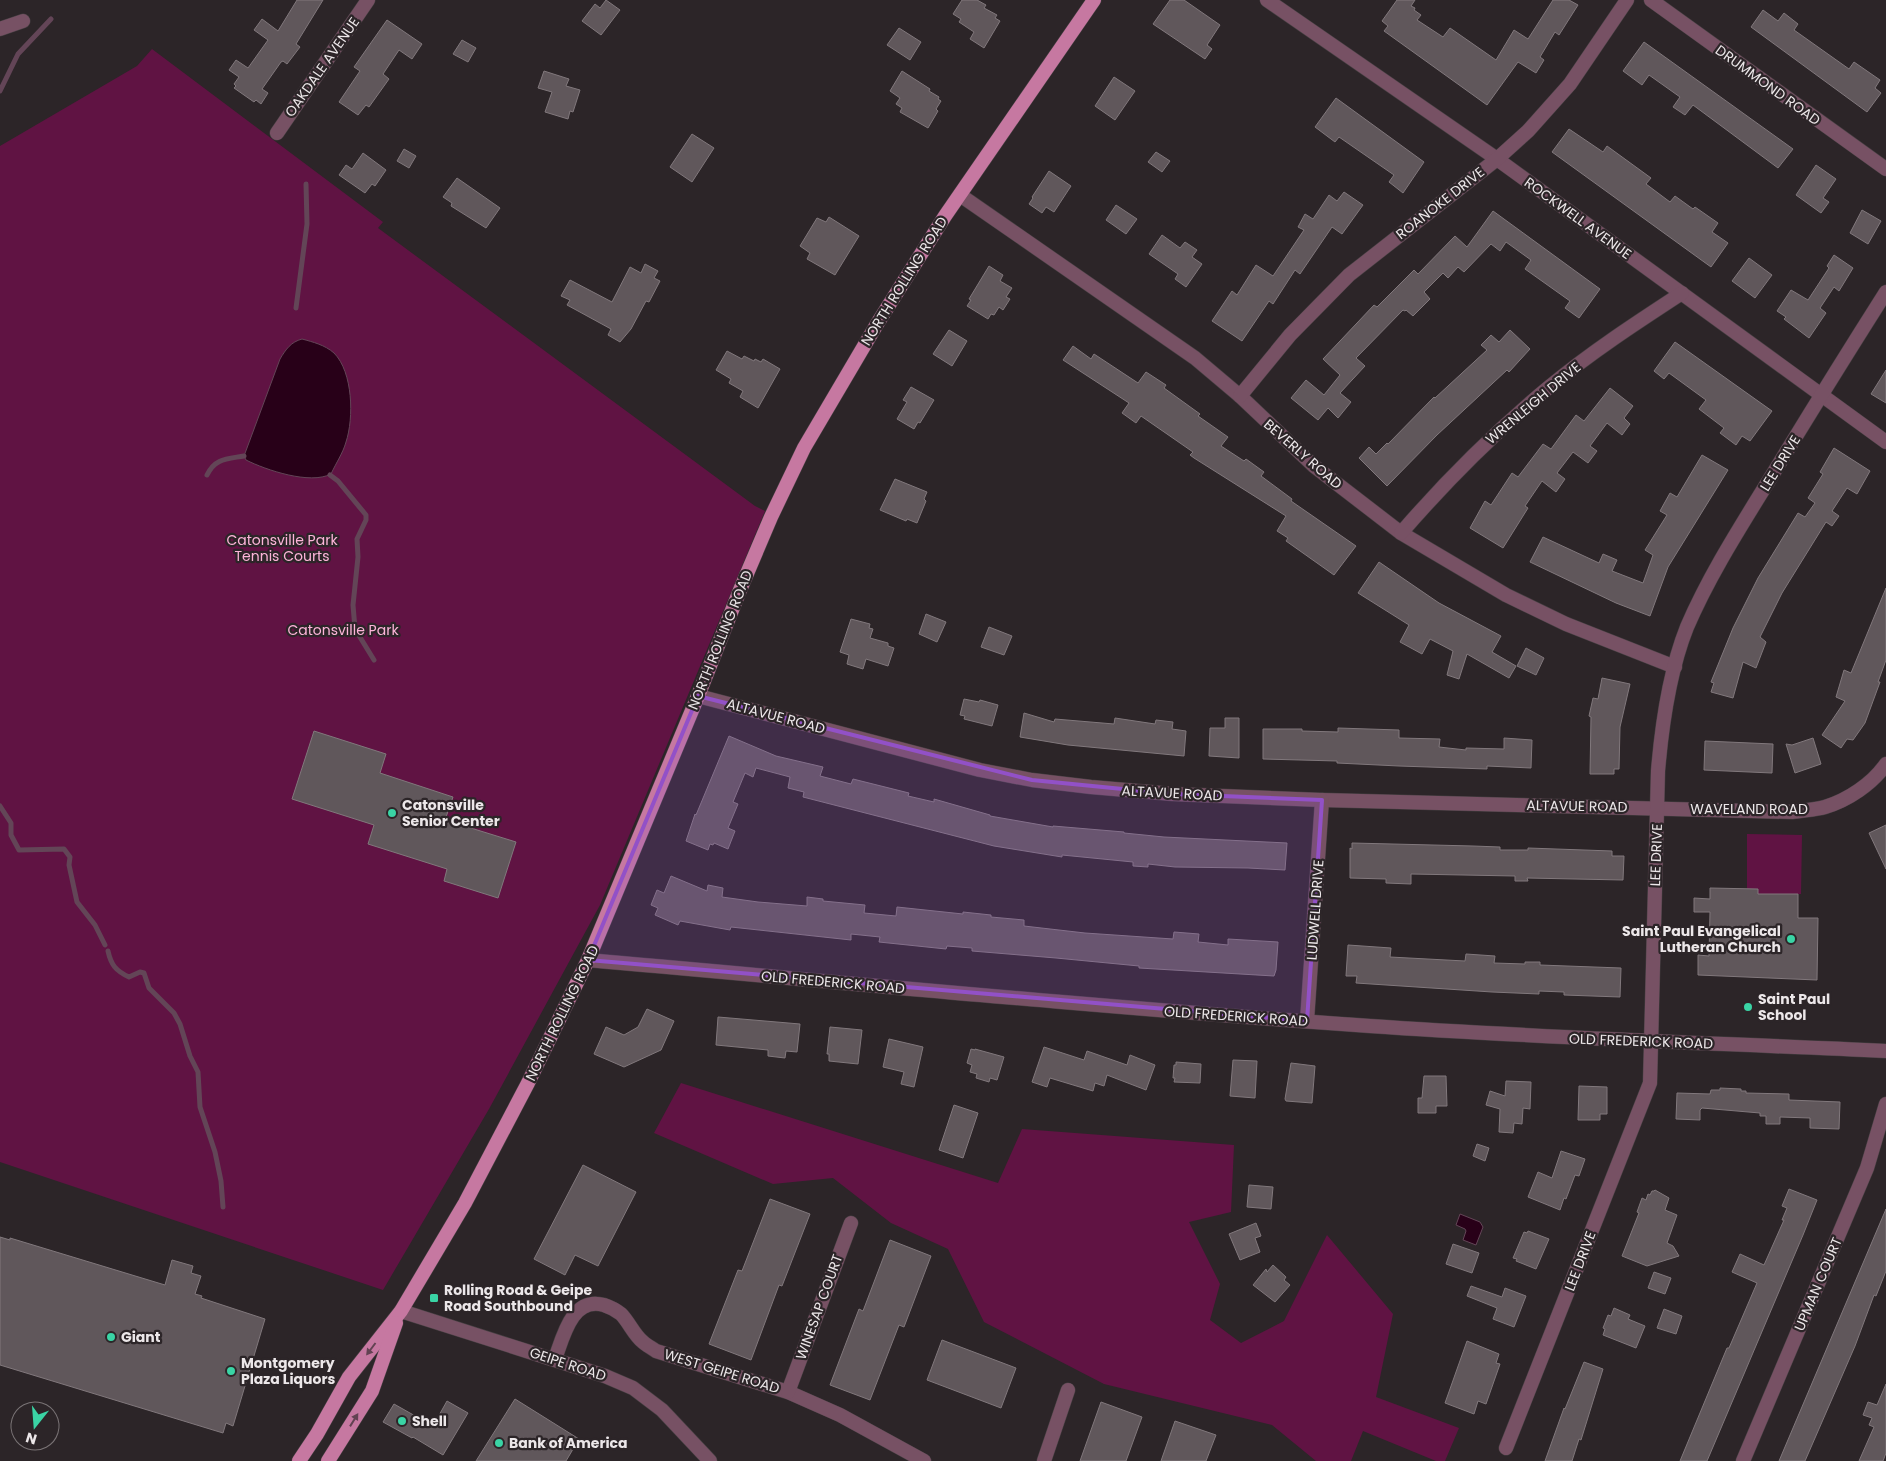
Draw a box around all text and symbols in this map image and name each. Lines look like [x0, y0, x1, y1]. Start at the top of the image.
street label: OAKDALE AVENUE [280, 13, 364, 121]
street label: DRUMMOND ROAD [1711, 40, 1825, 130]
street label: ROANOKE DRIVE [1391, 162, 1489, 244]
street label: ROCKWELL AVENUE [1520, 172, 1636, 264]
street label: NORTH ROLLING ROAD [856, 213, 952, 349]
street label: WRENLEIGH DRIVE [1481, 357, 1585, 449]
street label: BEVERLY ROAD [1260, 414, 1347, 494]
street label: LEE DRIVE [1755, 431, 1805, 495]
park label: Catonsville Park Tennis Courts [226, 530, 338, 566]
street label: NORTH ROLLING ROAD [683, 567, 757, 713]
park label: Catonsville Park [287, 620, 399, 640]
street label: ALTAVUE ROAD [725, 693, 828, 739]
street label: ALTAVUE ROAD [1121, 780, 1223, 806]
place label: Catonsville Senior Center [402, 795, 500, 831]
street label: ALTAVUE ROAD [1526, 795, 1628, 817]
street label: WAVELAND ROAD [1690, 799, 1808, 819]
marker: Catonsville Senior Center [386, 807, 398, 819]
street label: LEE DRIVE [1645, 823, 1667, 887]
street label: LUDWELL DRIVE [1302, 859, 1328, 961]
place label: Saint Paul Evangelical Lutheran Church [1622, 921, 1781, 957]
marker: Saint Paul Evangelical Lutheran Church [1785, 933, 1797, 945]
street label: NORTH ROLLING ROAD [520, 942, 604, 1084]
street label: OLD FREDERICK ROAD [760, 966, 906, 998]
place label: Saint Paul School [1758, 989, 1830, 1025]
street label: OLD FREDERICK ROAD [1163, 1001, 1309, 1031]
marker: Saint Paul School [1742, 1001, 1754, 1013]
street label: OLD FREDERICK ROAD [1569, 1028, 1714, 1054]
street label: LEE DRIVE [1559, 1228, 1601, 1294]
street label: UPMAN COURT [1789, 1234, 1847, 1334]
street label: WINESAP COURT [791, 1251, 848, 1363]
place label: Rolling Road & Geipe Road Southbound [444, 1280, 592, 1316]
marker: Rolling Road & Geipe Road Southbound [428, 1292, 440, 1304]
place label: Giant [121, 1327, 161, 1347]
marker: Giant [105, 1331, 117, 1343]
one-way arrow [366, 1342, 376, 1356]
street label: GEIPE ROAD [527, 1342, 609, 1386]
street label: WEST GEIPE ROAD [662, 1344, 782, 1398]
place label: Montgomery Plaza Liquors [241, 1353, 335, 1389]
marker: Montgomery Plaza Liquors [225, 1365, 237, 1377]
north arrow [10, 1401, 60, 1451]
place label: Shell [412, 1411, 447, 1431]
one-way arrow [349, 1413, 358, 1426]
marker: Shell [396, 1415, 408, 1427]
text: N [23, 1427, 39, 1450]
place label: Bank of America [509, 1433, 628, 1453]
marker: Bank of America [493, 1437, 505, 1449]

